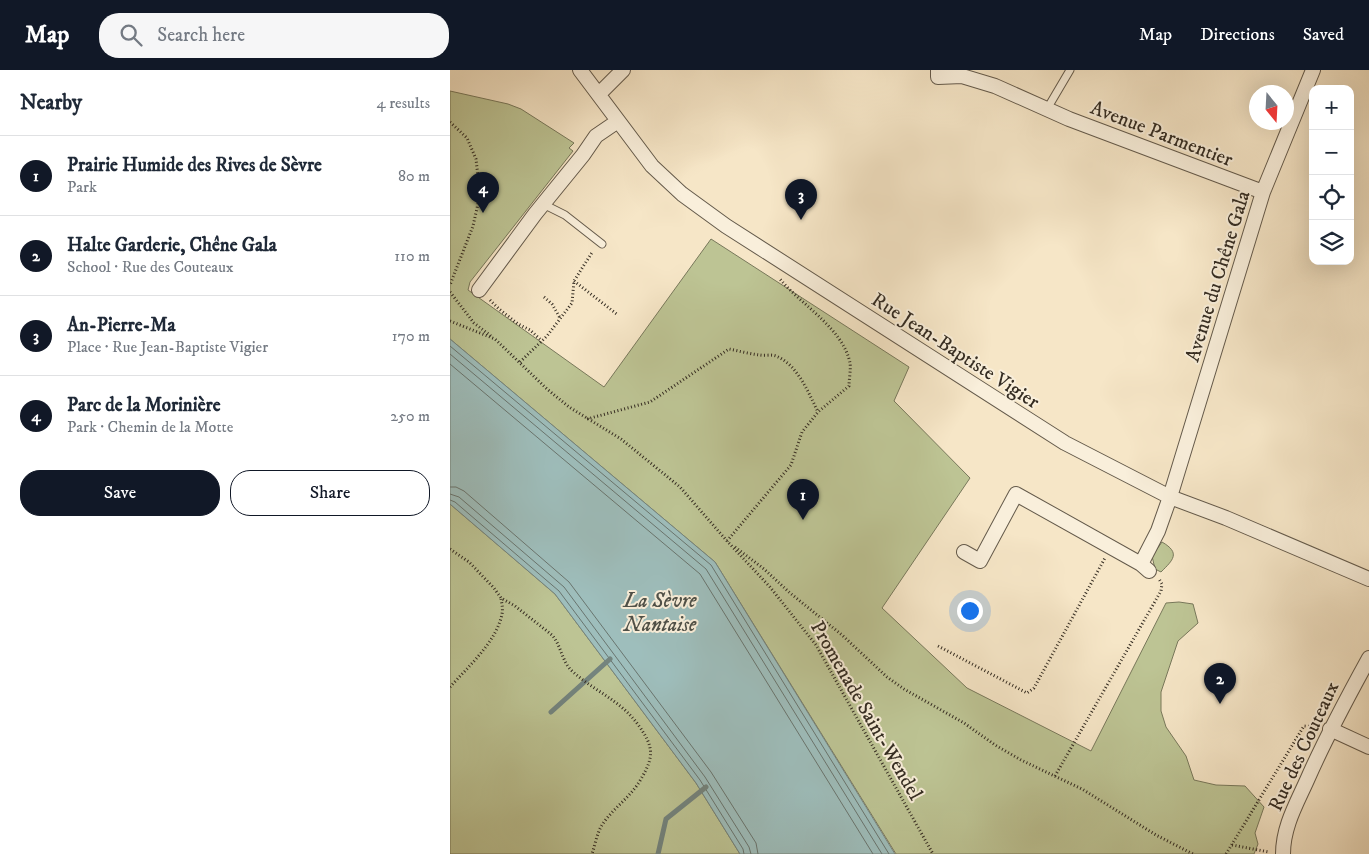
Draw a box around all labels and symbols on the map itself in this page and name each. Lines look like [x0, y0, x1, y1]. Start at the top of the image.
north arrow [1249, 85, 1294, 130]
street label: Avenue Parmentier [1087, 96, 1237, 173]
pin: 4 [467, 172, 499, 213]
pin: 3 [785, 179, 817, 220]
street label: Avenue du Chêne Gala [1180, 187, 1257, 365]
street label: Rue Jean-Baptiste Vigier [867, 288, 1044, 415]
pin: 1 [787, 479, 819, 520]
water label: La Sèvre Nantaise [623, 588, 697, 638]
your location [957, 598, 983, 624]
street label: Promenade Saint-Wendel [804, 617, 927, 805]
pin: 2 [1204, 663, 1236, 704]
street label: Rue des Couteaux [1263, 678, 1345, 815]

